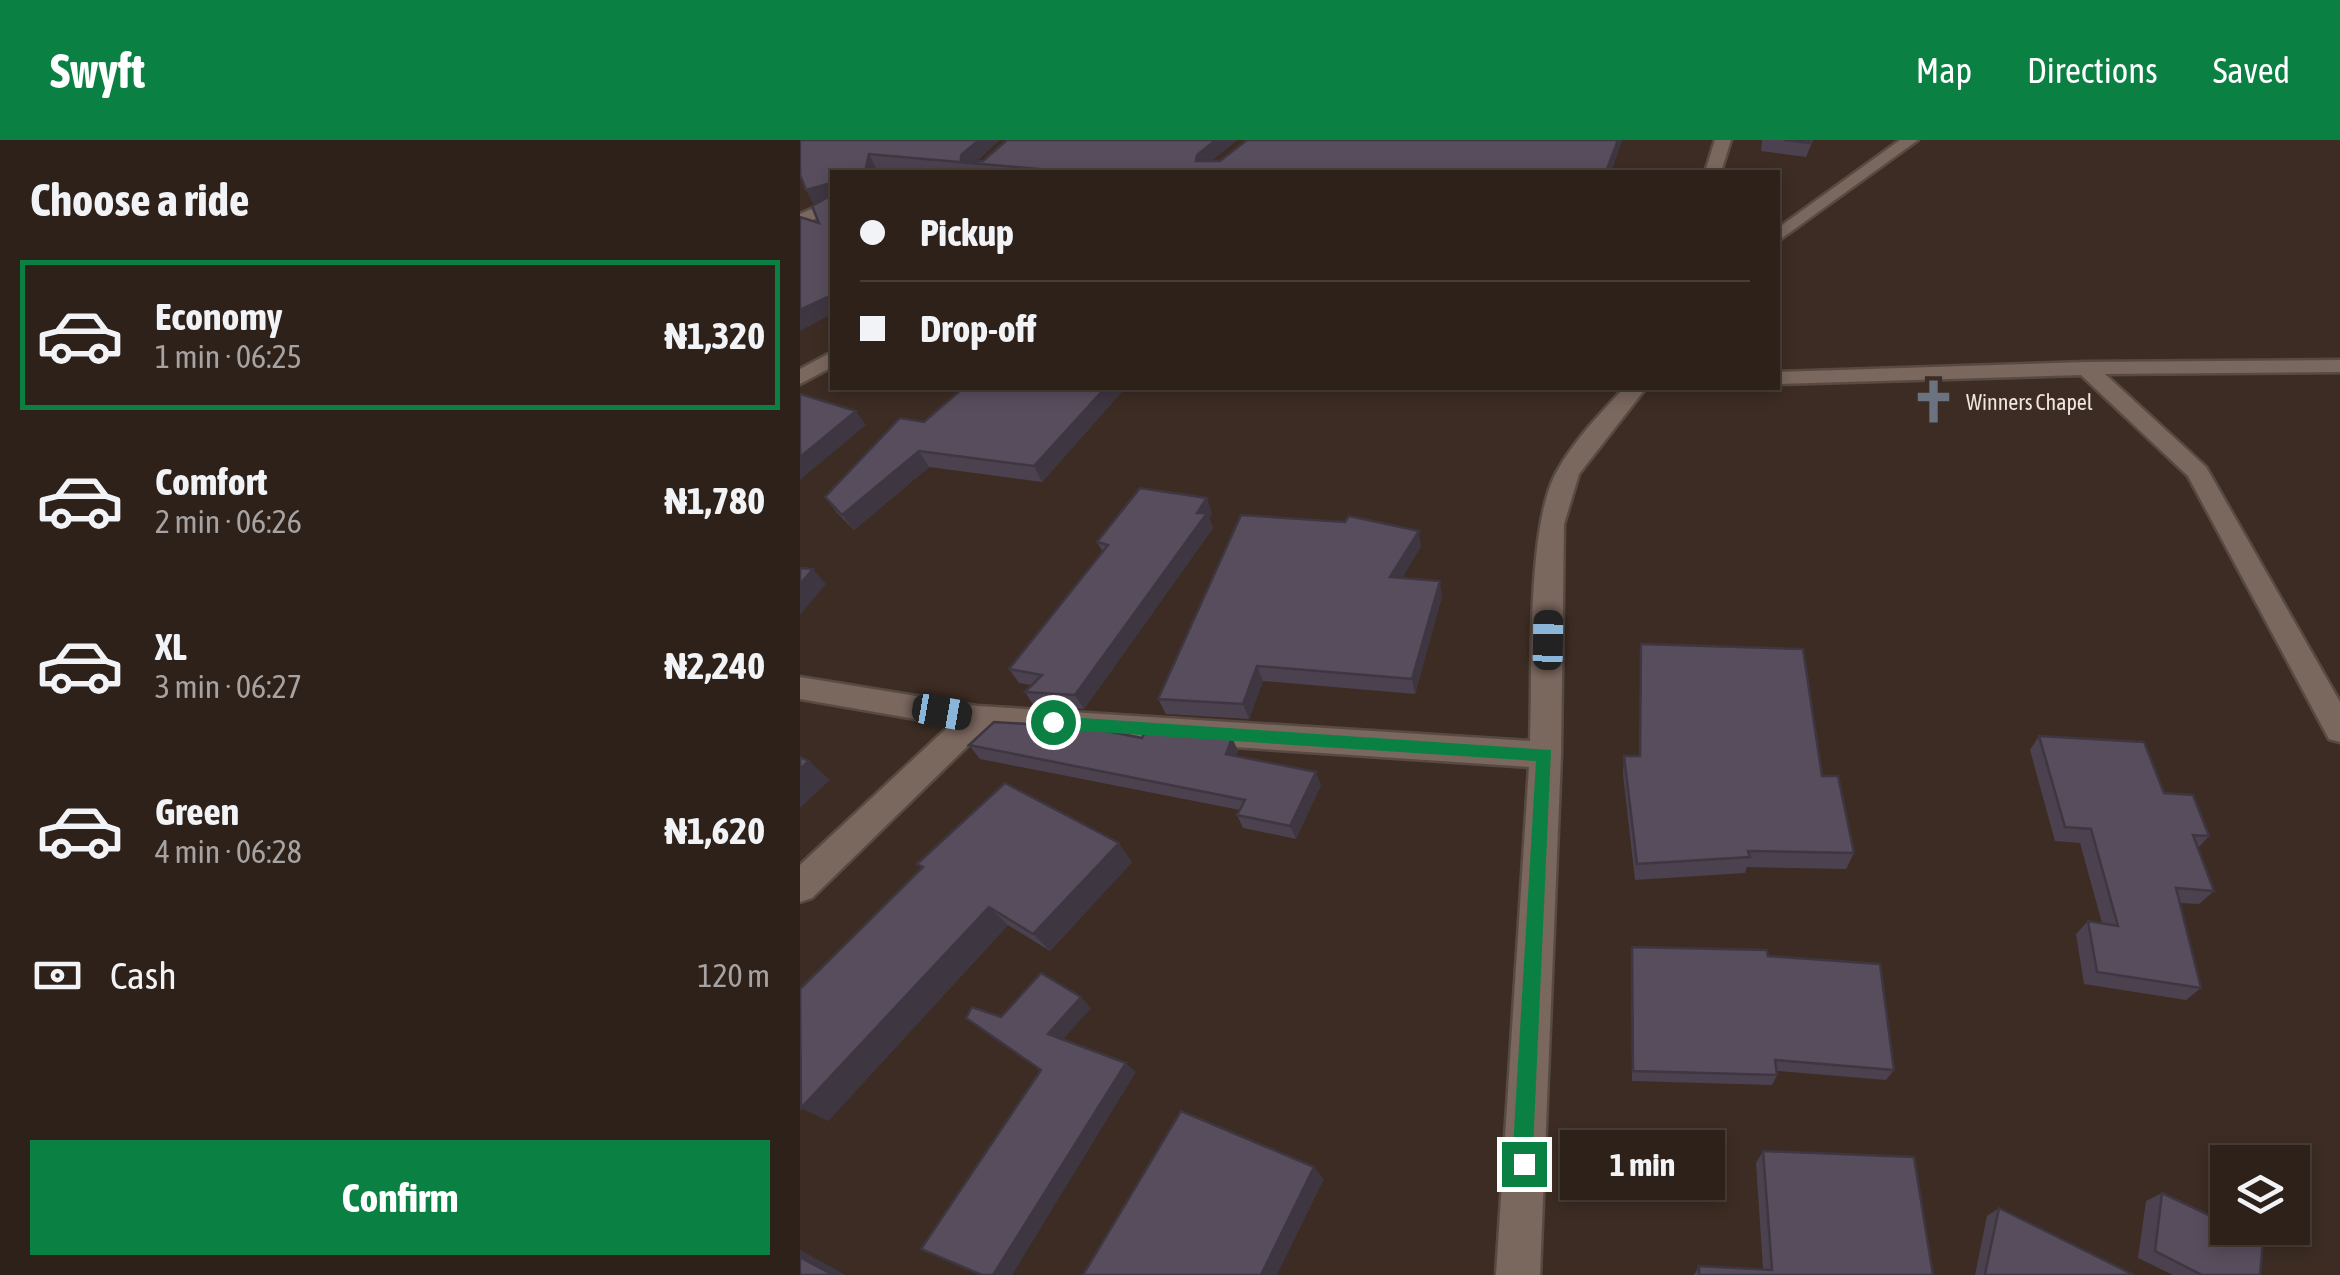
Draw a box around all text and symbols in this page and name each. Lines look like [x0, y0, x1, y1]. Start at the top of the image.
text: Swyft [50, 43, 145, 98]
text: Map [1916, 50, 1972, 90]
text: Directions [2027, 50, 2158, 90]
text: Saved [2213, 50, 2290, 90]
text: Choose a ride [30, 174, 249, 226]
text: Pickup [920, 211, 1014, 254]
icon: car [35, 290, 125, 380]
text: Economy [155, 295, 282, 338]
text: Drop-off [920, 307, 1036, 350]
text: ₦1,320 [664, 314, 765, 357]
text: 1 min · 06:25 [155, 338, 302, 375]
church icon: Winners Chapel [1909, 378, 1957, 426]
place label: Winners Chapel [1966, 389, 2093, 415]
icon: car [35, 455, 125, 545]
text: Comfort [155, 460, 267, 503]
text: ₦1,780 [664, 479, 765, 522]
text: 2 min · 06:26 [155, 503, 302, 540]
car [1532, 610, 1564, 670]
icon: car [35, 620, 125, 710]
text: XL [155, 625, 187, 668]
text: ₦2,240 [664, 644, 765, 687]
text: 3 min · 06:27 [155, 668, 302, 705]
car [910, 692, 974, 732]
route start [1031, 700, 1076, 745]
icon: car [35, 785, 125, 875]
text: Green [155, 790, 239, 833]
text: ₦1,620 [664, 809, 765, 852]
text: 4 min · 06:28 [155, 833, 302, 870]
icon: cash [30, 948, 85, 1003]
text: Cash [110, 954, 177, 997]
text: 120 m [697, 957, 770, 994]
callout: 1 min [1559, 1129, 1724, 1199]
button: Confirm [30, 1140, 770, 1255]
route end [1502, 1142, 1547, 1187]
map controls [2210, 1145, 2310, 1245]
button: layers [2210, 1145, 2310, 1245]
text: 1 min [1610, 1146, 1675, 1183]

